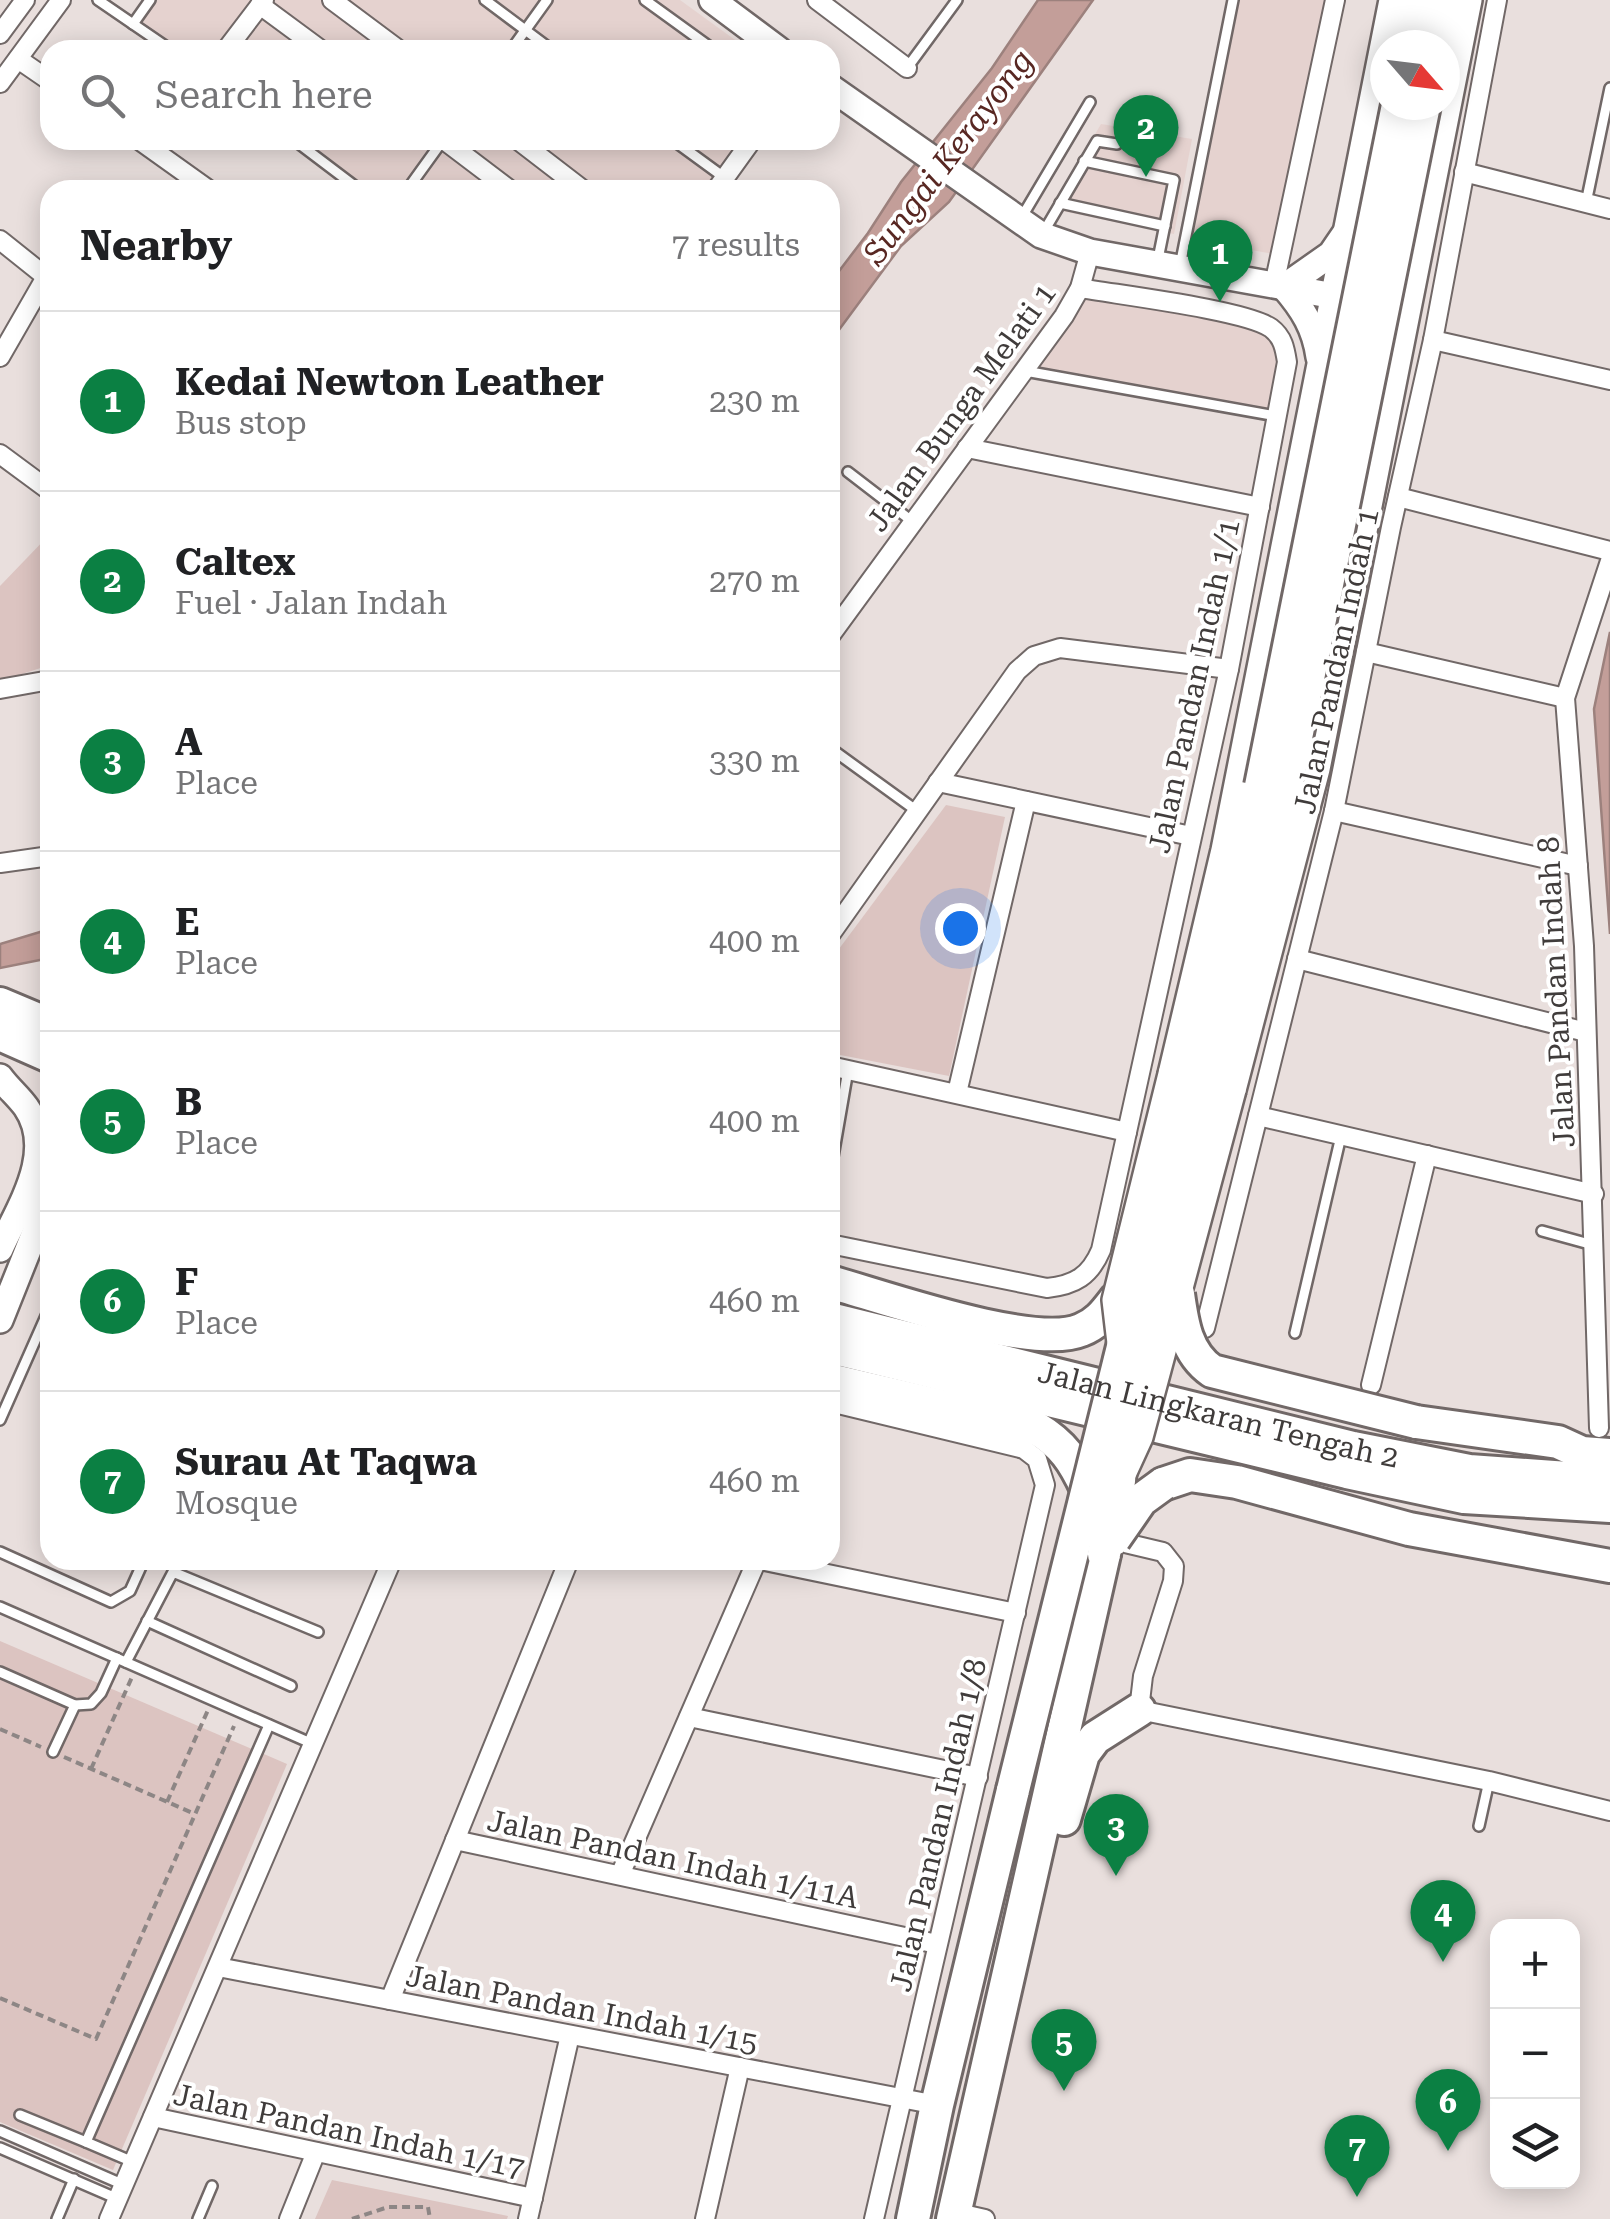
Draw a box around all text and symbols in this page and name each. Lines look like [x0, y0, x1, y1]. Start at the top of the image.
north arrow [1370, 30, 1460, 120]
search box [40, 40, 840, 150]
water label: Sungai Kerayong [854, 42, 1041, 273]
icon: search [75, 68, 130, 123]
text: Search here [155, 73, 373, 117]
pin: 2 [1114, 94, 1178, 177]
pin: 1 [1188, 220, 1252, 302]
text: Nearby [80, 221, 232, 270]
text: 7 results [672, 226, 800, 264]
street label: Jalan Bunga Melati 1 [859, 276, 1063, 538]
text: Kedai Newton Leather [175, 360, 604, 404]
text: 1 [104, 382, 121, 420]
text: 230 m [709, 382, 800, 420]
text: Bus stop [175, 404, 307, 442]
street label: Jalan Pandan Indah 1 [1287, 505, 1385, 817]
street label: Jalan Pandan Indah 1/1 [1141, 516, 1247, 856]
text: Caltex [175, 540, 295, 584]
text: 2 [104, 562, 121, 600]
text: 270 m [709, 562, 800, 600]
text: Fuel · Jalan Indah [175, 584, 447, 622]
text: A [175, 720, 203, 764]
text: 3 [104, 742, 121, 780]
text: 330 m [709, 742, 800, 780]
text: Place [175, 764, 258, 802]
street label: Jalan Pandan Indah 8 [1530, 836, 1582, 1148]
text: E [175, 900, 200, 944]
your location [935, 903, 986, 954]
text: 4 [104, 922, 121, 960]
text: 400 m [709, 922, 800, 960]
text: Place [175, 944, 258, 982]
text: B [175, 1080, 202, 1124]
text: 5 [104, 1102, 121, 1140]
text: 400 m [709, 1102, 800, 1140]
text: Place [175, 1124, 258, 1162]
text: F [175, 1260, 198, 1304]
text: 6 [104, 1282, 121, 1320]
text: 460 m [709, 1282, 800, 1320]
text: Place [175, 1304, 258, 1342]
street label: Jalan Lingkaran Tengah 2 [1035, 1354, 1402, 1474]
text: Surau At Taqwa [175, 1440, 477, 1484]
text: 7 [104, 1462, 121, 1500]
text: 460 m [709, 1462, 800, 1500]
text: Mosque [175, 1484, 298, 1522]
street label: Jalan Pandan Indah 1/8 [883, 1655, 993, 1995]
pin: 3 [1084, 1794, 1148, 1876]
street label: Jalan Pandan Indah 1/11A [484, 1803, 862, 1915]
pin: 4 [1410, 1880, 1476, 1962]
map controls [1490, 1919, 1580, 2189]
button: + [1490, 1919, 1580, 2009]
street label: Jalan Pandan Indah 1/15 [403, 1958, 761, 2060]
pin: 5 [1032, 2008, 1096, 2091]
button: − [1490, 2009, 1580, 2099]
pin: 6 [1416, 2068, 1480, 2151]
street label: Jalan Pandan Indah 1/17 [171, 2077, 527, 2185]
button: layers [1490, 2099, 1580, 2189]
pin: 7 [1324, 2114, 1390, 2197]

